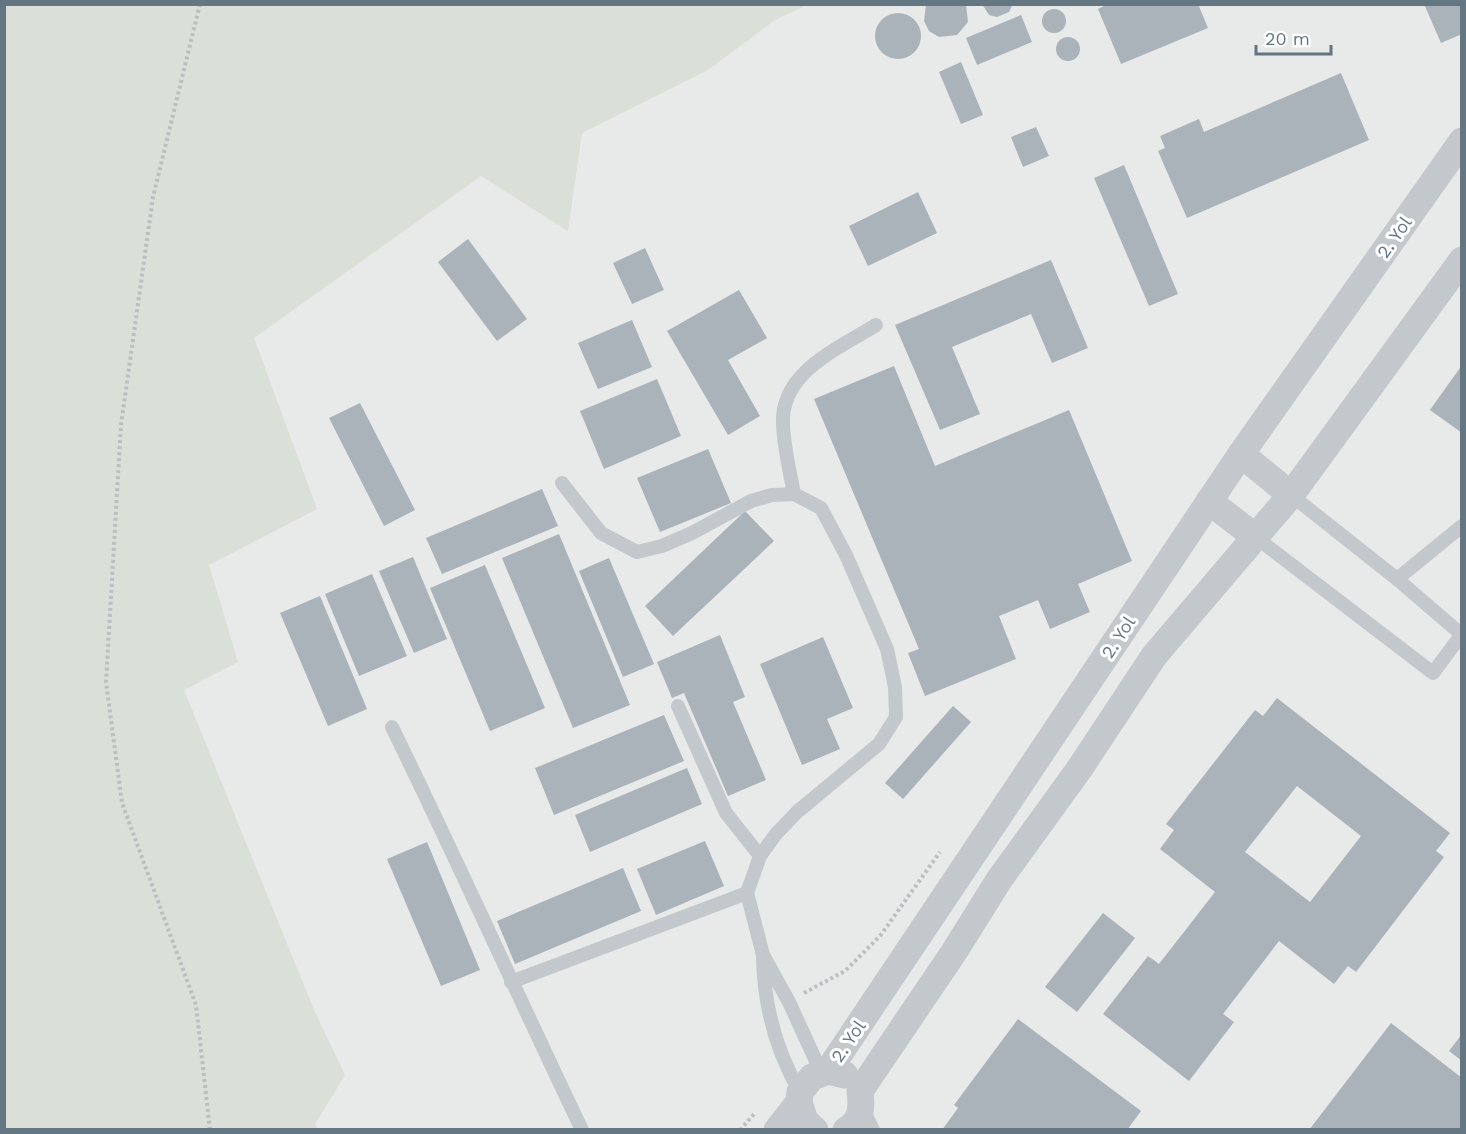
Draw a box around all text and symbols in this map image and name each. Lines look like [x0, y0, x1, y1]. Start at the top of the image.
scale bar [1256, 18, 1331, 56]
text: 20 m [1265, 28, 1310, 49]
street label: 2. Yol [1372, 212, 1416, 262]
street label: 2. Yol [1097, 612, 1140, 662]
street label: 2. Yol [826, 1016, 870, 1066]

